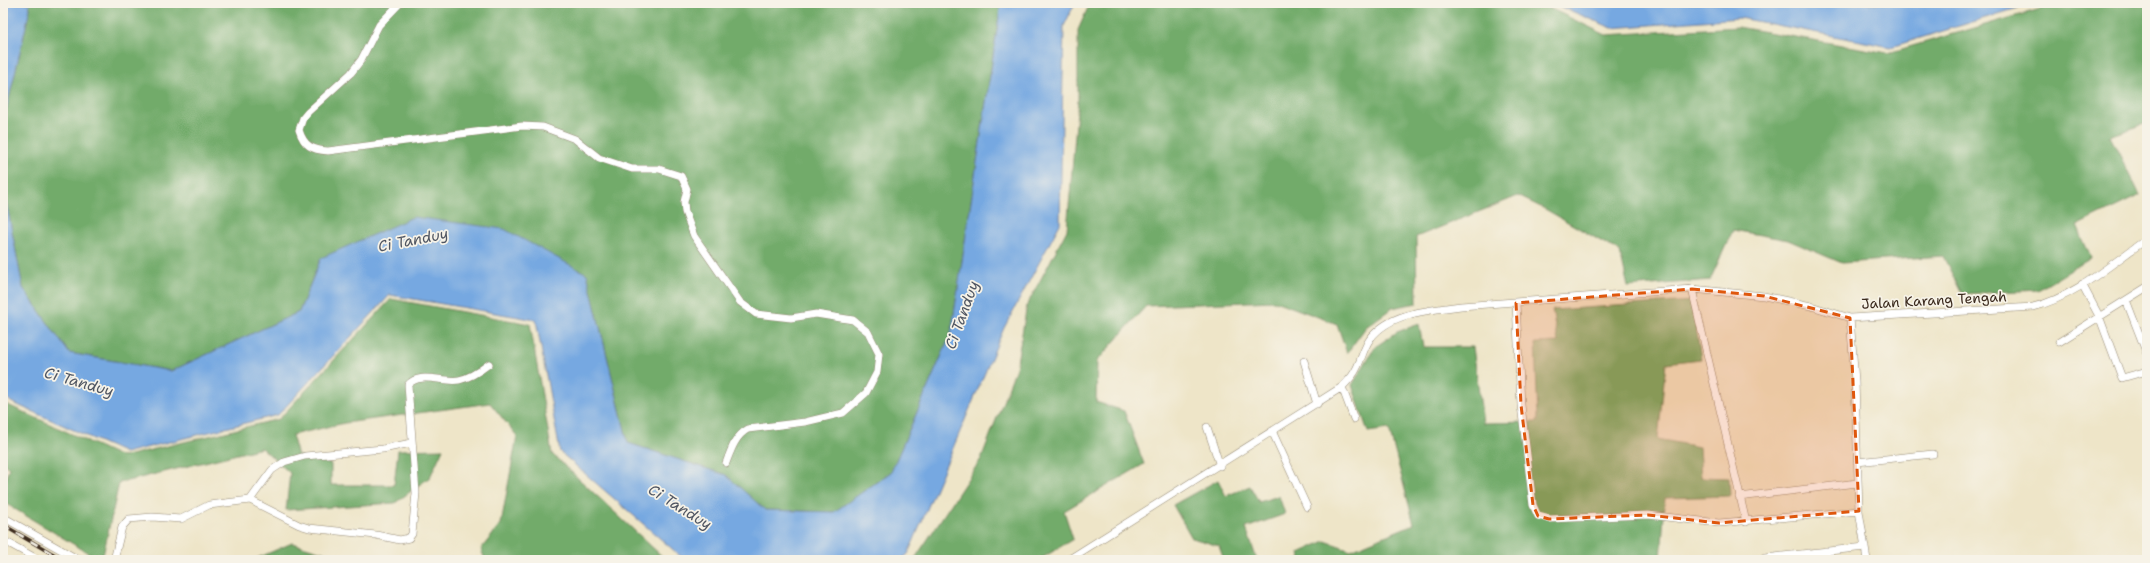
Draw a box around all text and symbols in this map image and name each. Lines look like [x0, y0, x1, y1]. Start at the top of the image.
water label: Ci Tanduy [376, 223, 450, 257]
water label: Ci Tanduy [940, 278, 984, 352]
street label: Jalan Karang Tengah [1861, 287, 2007, 313]
water label: Ci Tanduy [42, 363, 116, 401]
water label: Ci Tanduy [644, 480, 716, 534]

